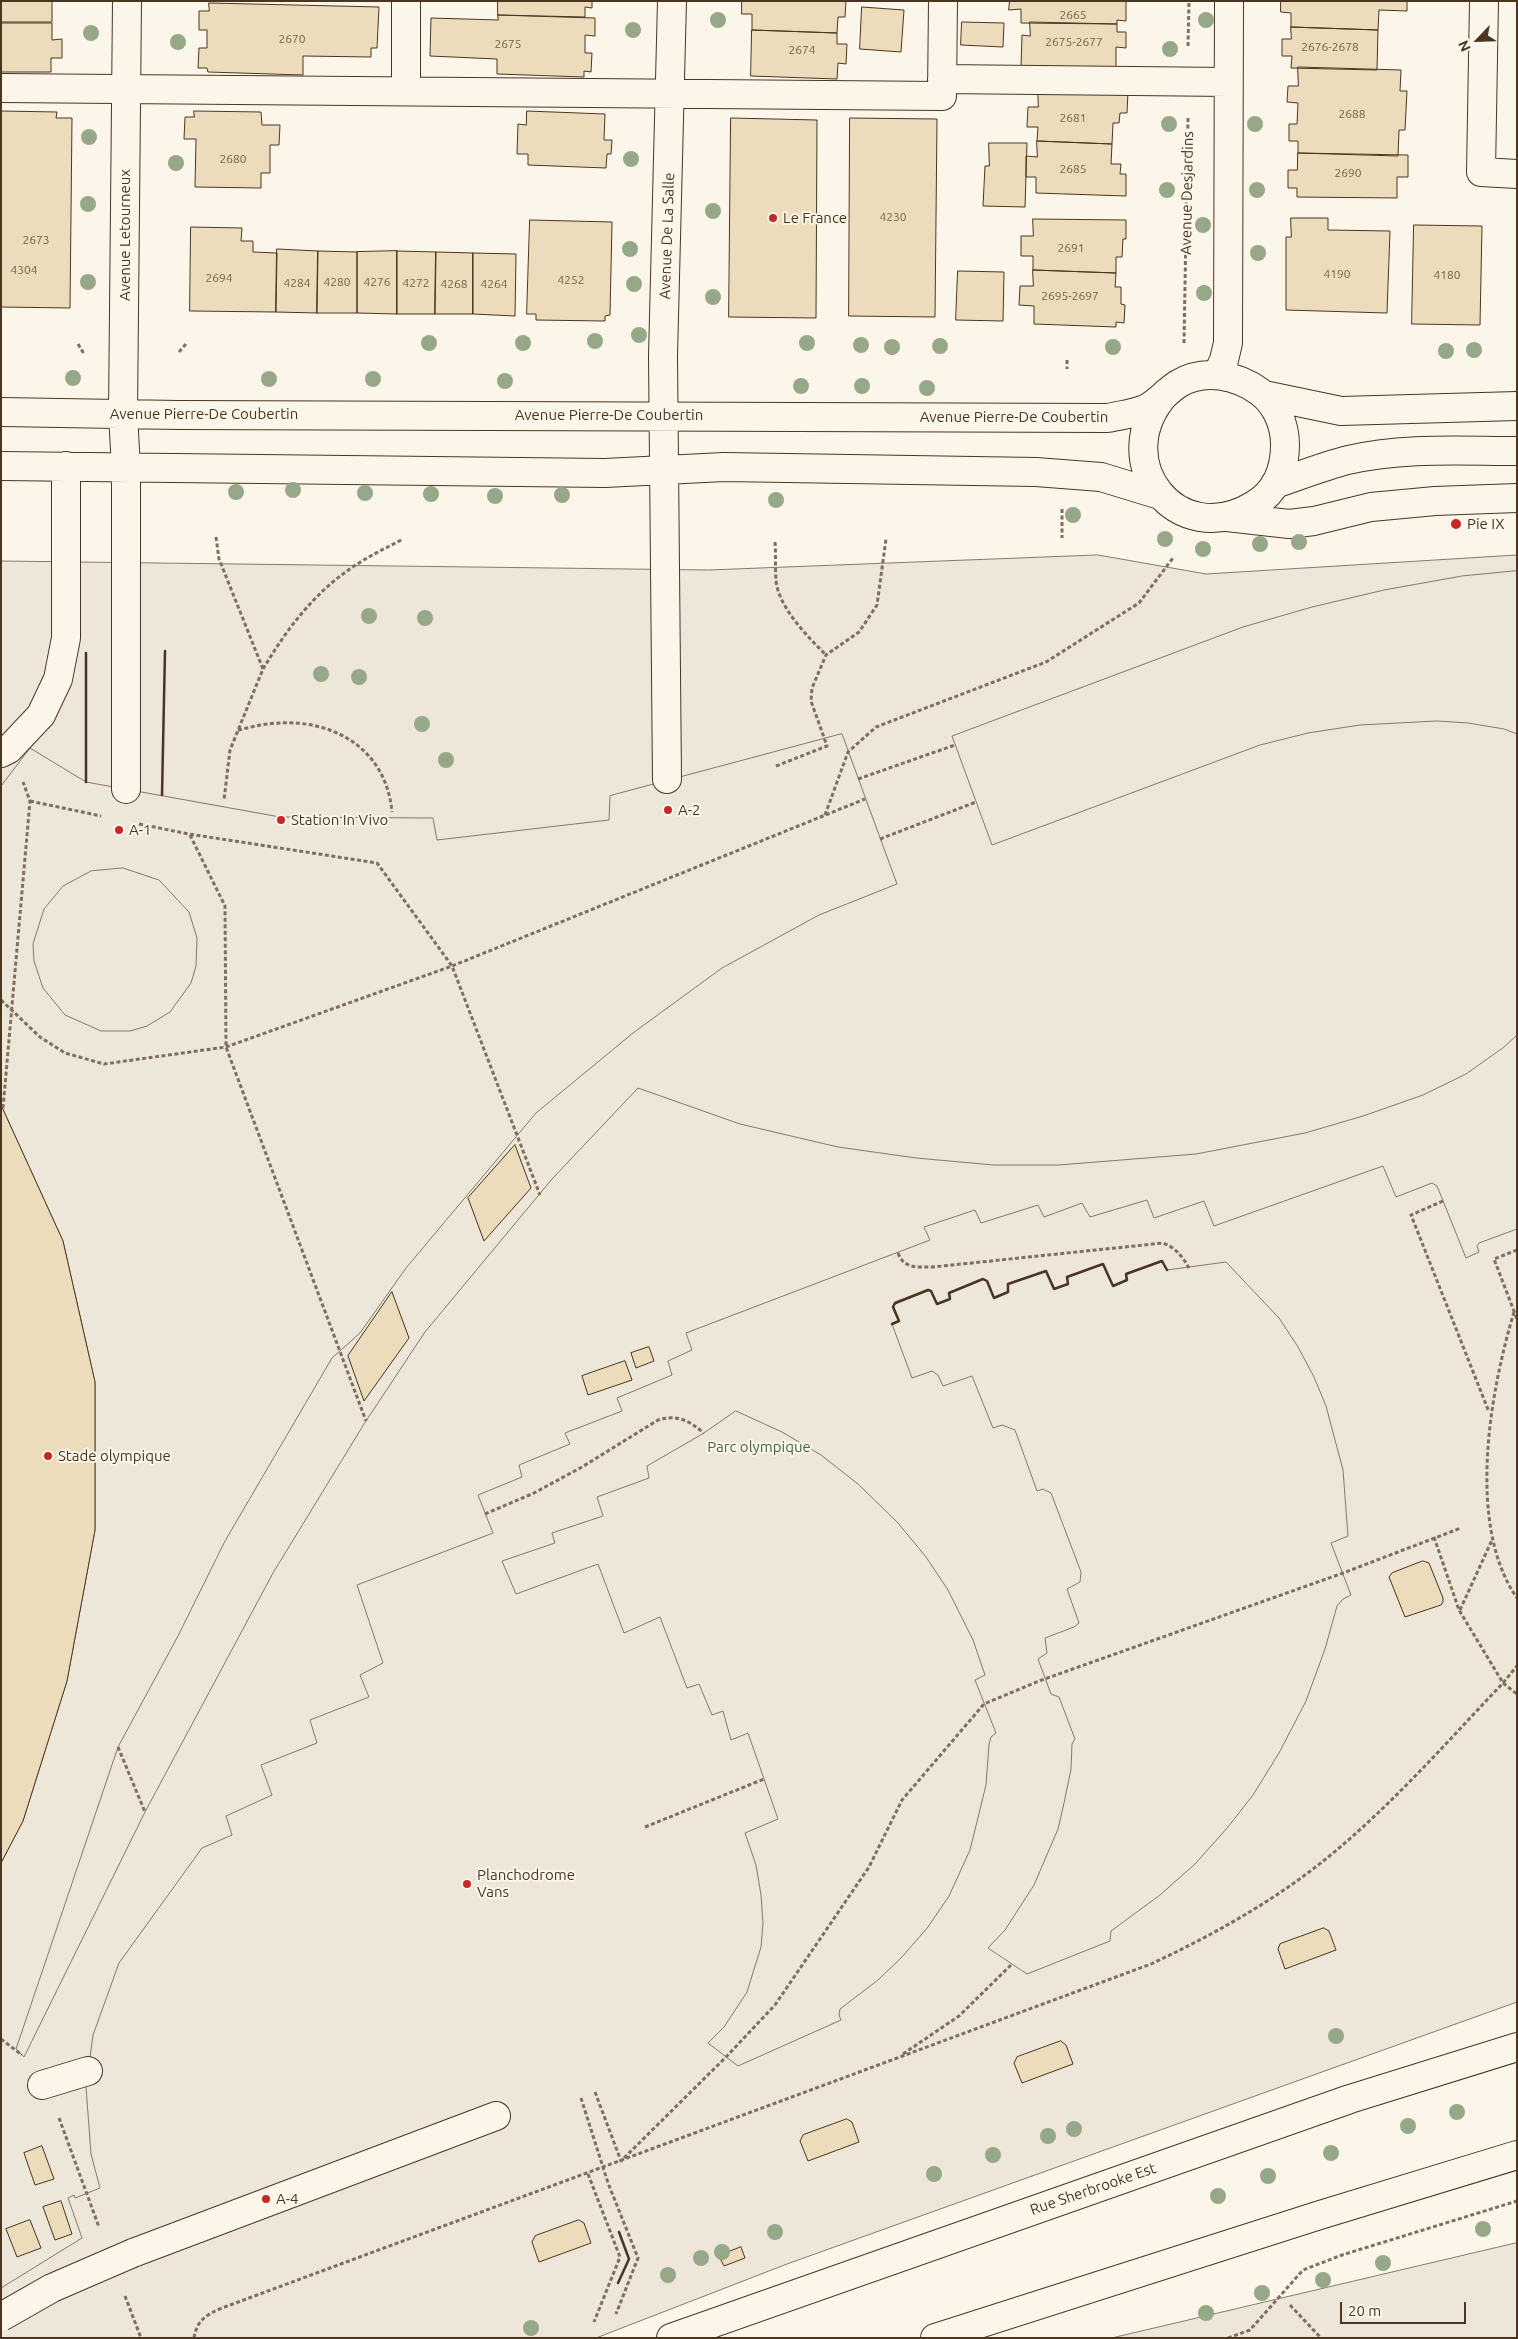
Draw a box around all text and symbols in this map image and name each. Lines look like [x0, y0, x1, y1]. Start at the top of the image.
house number: 2665 [1059, 8, 1087, 22]
north arrow [1453, 15, 1503, 65]
house number: 2670 [278, 32, 306, 46]
house number: 2675-2677 [1045, 35, 1103, 49]
house number: 2675 [494, 37, 522, 51]
text: N [1455, 38, 1474, 54]
house number: 2676-2678 [1301, 40, 1359, 54]
house number: 2674 [788, 43, 816, 57]
house number: 2688 [1338, 107, 1366, 121]
house number: 2681 [1059, 111, 1087, 125]
street label: Avenue Desjardins [1177, 131, 1197, 255]
house number: 2680 [219, 152, 247, 166]
house number: 2685 [1059, 162, 1087, 176]
house number: 2690 [1334, 166, 1362, 180]
street label: Avenue Letourneux [116, 169, 134, 301]
street label: Avenue De La Salle [656, 172, 678, 300]
place label: Le France [783, 209, 847, 227]
house number: 4230 [879, 210, 907, 224]
marker: Le France [767, 212, 779, 224]
house number: 2673 [22, 233, 50, 247]
house number: 2691 [1057, 241, 1085, 255]
house number: 4304 [10, 263, 38, 277]
house number: 4190 [1323, 267, 1351, 281]
house number: 4180 [1433, 268, 1461, 282]
house number: 2694 [205, 271, 233, 285]
house number: 4252 [557, 273, 585, 287]
house number: 4280 [323, 275, 351, 289]
house number: 4276 [363, 275, 391, 289]
house number: 4284 [283, 276, 311, 290]
house number: 4272 [402, 276, 430, 290]
house number: 4268 [440, 277, 468, 291]
house number: 4264 [480, 277, 508, 291]
house number: 2695-2697 [1041, 289, 1099, 303]
street label: Avenue Pierre-De Coubertin [110, 405, 298, 423]
street label: Avenue Pierre-De Coubertin [515, 406, 703, 424]
street label: Avenue Pierre-De Coubertin [920, 408, 1108, 426]
place label: Pie IX [1467, 515, 1504, 533]
marker: Pie IX [1449, 517, 1463, 531]
place label: A-2 [678, 801, 701, 819]
marker: A-2 [662, 804, 674, 816]
place label: Station In Vivo [291, 811, 388, 829]
marker: Station In Vivo [275, 814, 287, 826]
place label: A-1 [129, 821, 152, 839]
marker: A-1 [113, 824, 125, 836]
park label: Parc olympique [707, 1438, 811, 1456]
place label: Stade olympique [58, 1447, 171, 1465]
marker: Stade olympique [42, 1450, 54, 1462]
place label: Planchodrome Vans [477, 1866, 575, 1901]
marker: Planchodrome Vans [461, 1878, 473, 1890]
street label: Rue Sherbrooke Est [1028, 2159, 1158, 2219]
place label: A-4 [276, 2190, 299, 2208]
marker: A-4 [260, 2193, 272, 2205]
scale bar [1343, 2292, 1469, 2324]
text: 20 m [1348, 2302, 1381, 2319]

